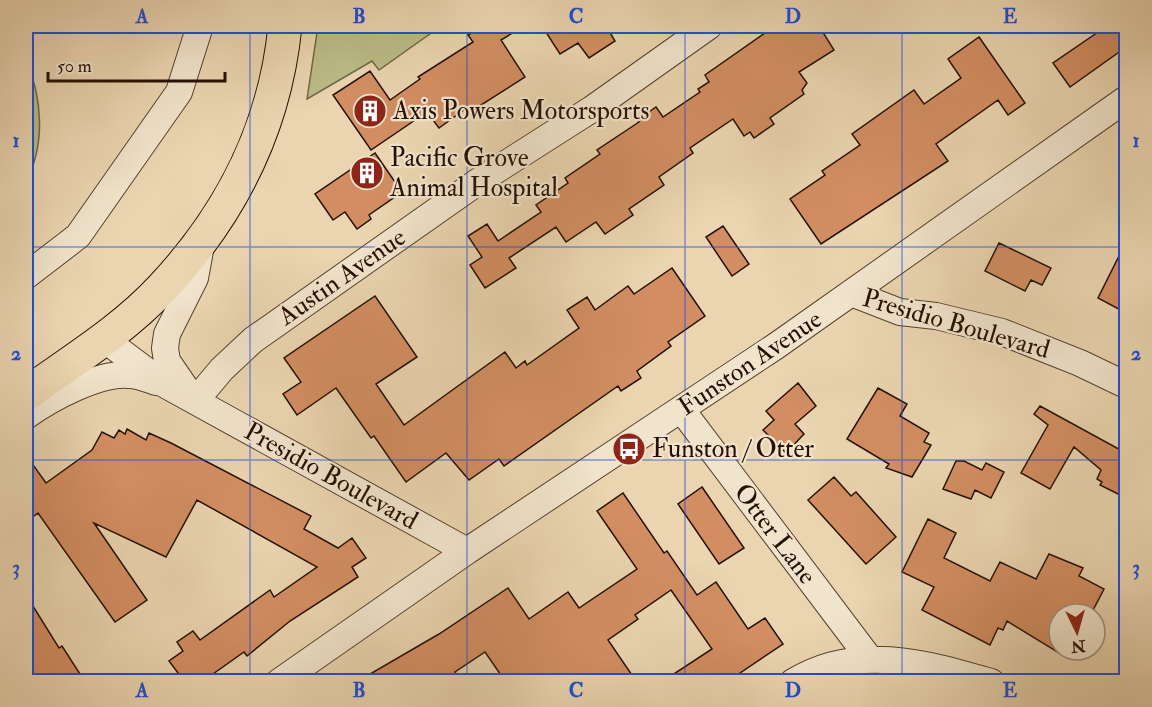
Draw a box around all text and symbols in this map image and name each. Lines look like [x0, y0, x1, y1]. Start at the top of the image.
text: A [135, 4, 149, 29]
text: B [352, 4, 366, 29]
text: C [569, 4, 583, 29]
text: D [785, 4, 801, 29]
text: E [1003, 4, 1018, 29]
scale bar [48, 45, 225, 83]
text: 50 m [57, 55, 92, 78]
building icon: Axis Powers Motorsports [352, 93, 388, 129]
place label: Axis Powers Motorsports [392, 95, 649, 128]
text: 1 [12, 128, 20, 153]
text: 1 [1132, 128, 1140, 153]
place label: Pacific Grove Animal Hospital [389, 142, 558, 205]
building icon: Pacific Grove Animal Hospital [349, 155, 385, 191]
street label: Austin Avenue [271, 221, 412, 333]
street label: Presidio Boulevard [859, 282, 1053, 366]
street label: Funston Avenue [672, 303, 828, 423]
text: 2 [11, 341, 21, 366]
text: 2 [1131, 341, 1141, 366]
street label: Presidio Boulevard [239, 415, 423, 537]
bus stop icon: Funston / Otter [611, 431, 647, 467]
place label: Funston / Otter [652, 433, 814, 465]
street label: Otter Lane [727, 477, 823, 591]
text: 3 [12, 555, 20, 580]
text: 3 [1132, 555, 1140, 580]
north arrow [1047, 602, 1107, 662]
text: N [1070, 635, 1087, 657]
text: A [135, 678, 149, 703]
text: B [352, 678, 366, 703]
text: C [569, 678, 583, 703]
text: D [785, 678, 801, 703]
text: E [1003, 678, 1018, 703]

